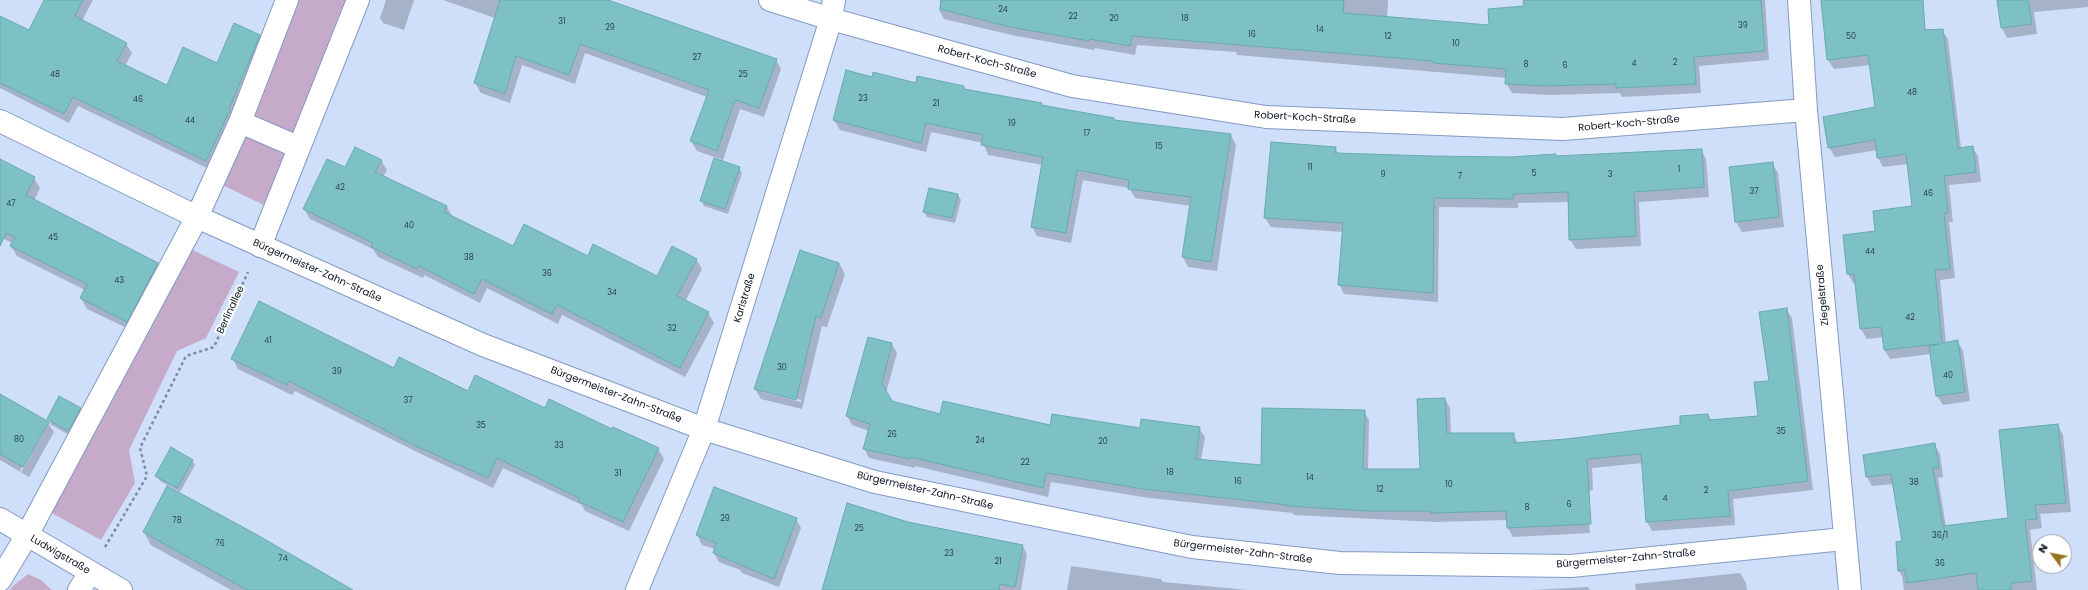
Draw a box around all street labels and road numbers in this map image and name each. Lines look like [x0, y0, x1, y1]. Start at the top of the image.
street label: Robert-Koch-Straße [936, 43, 1038, 81]
street label: Robert-Koch-Straße [1254, 109, 1356, 127]
street label: Robert-Koch-Straße [1578, 114, 1680, 134]
street label: Bürgermeister-Zahn-Straße [251, 237, 383, 305]
street label: Ziegelstraße [1814, 264, 1832, 326]
street label: Karlstraße [732, 272, 758, 324]
street label: Berlinallee [215, 284, 247, 336]
street label: Bürgermeister-Zahn-Straße [549, 364, 683, 426]
street label: Bürgermeister-Zahn-Straße [856, 469, 994, 513]
street label: Ludwigstraße [28, 533, 92, 577]
street label: Bürgermeister-Zahn-Straße [1173, 538, 1313, 566]
street label: Bürgermeister-Zahn-Straße [1556, 547, 1696, 571]

